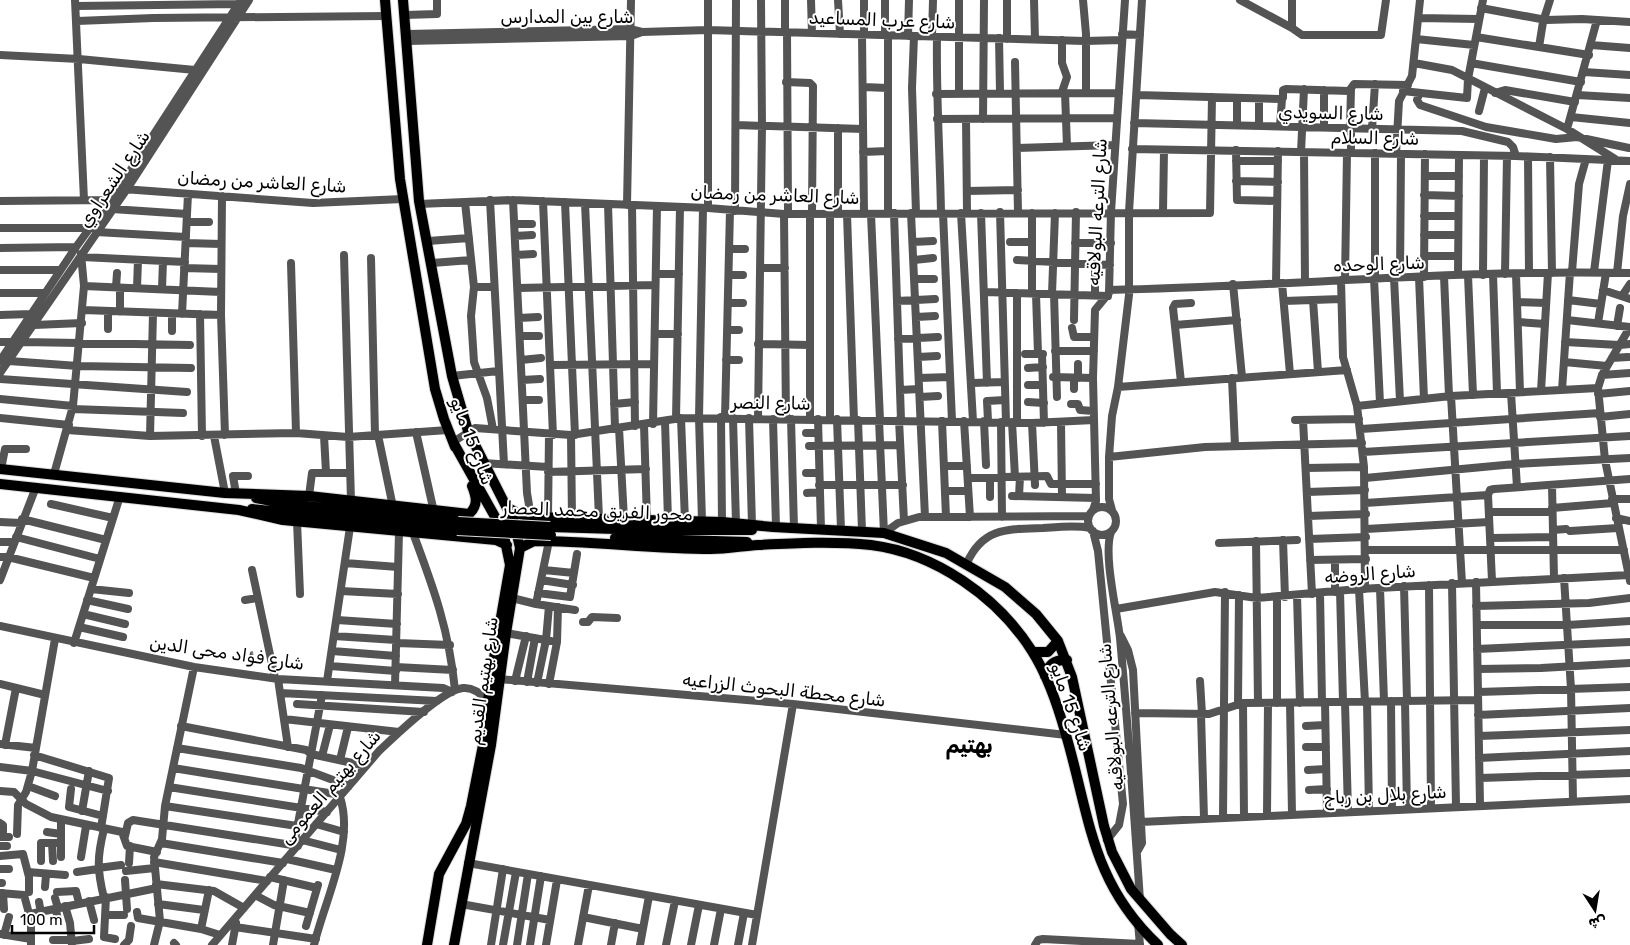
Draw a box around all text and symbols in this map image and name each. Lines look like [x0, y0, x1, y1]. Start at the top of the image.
street label: شارع بين المدارس [501, 6, 633, 29]
street label: شارع عرب المساعيد [808, 6, 956, 35]
street label: شارع السويدي [1278, 101, 1384, 126]
street label: شارع الشعراوي [73, 126, 155, 232]
street label: شارع السلام [1331, 126, 1419, 151]
street label: شارع الترعه البولاقيه [1082, 138, 1113, 286]
street label: شارع العاشر من رمضان [177, 167, 347, 198]
street label: شارع العاشر من رمضان [690, 181, 860, 210]
street label: شارع الوحده [1333, 251, 1425, 278]
street label: شارع النصر [730, 391, 811, 416]
street label: شارع 15 مايو [444, 394, 499, 488]
street label: محور الفريق محمد العصار [500, 497, 693, 525]
street label: شارع الروضه [1324, 560, 1417, 589]
street label: شارع بهتيم القديم [463, 615, 504, 747]
street label: شارع فؤاد محى الدين [148, 631, 306, 676]
street label: شارع الترعه البولاقيه [1094, 642, 1129, 792]
street label: شارع 15 مايو [1045, 660, 1096, 754]
street label: شارع محطة البحوث الزراعيه [681, 668, 887, 713]
street label: شارع بهتيم العمومى [274, 725, 386, 849]
district label: بهتيم [945, 732, 993, 760]
street label: شارع بلال بن رباح [1323, 781, 1447, 810]
north arrow [1570, 885, 1620, 935]
scale bar [12, 902, 95, 934]
text: 100 m [20, 911, 62, 929]
text: ش [1587, 912, 1608, 932]

